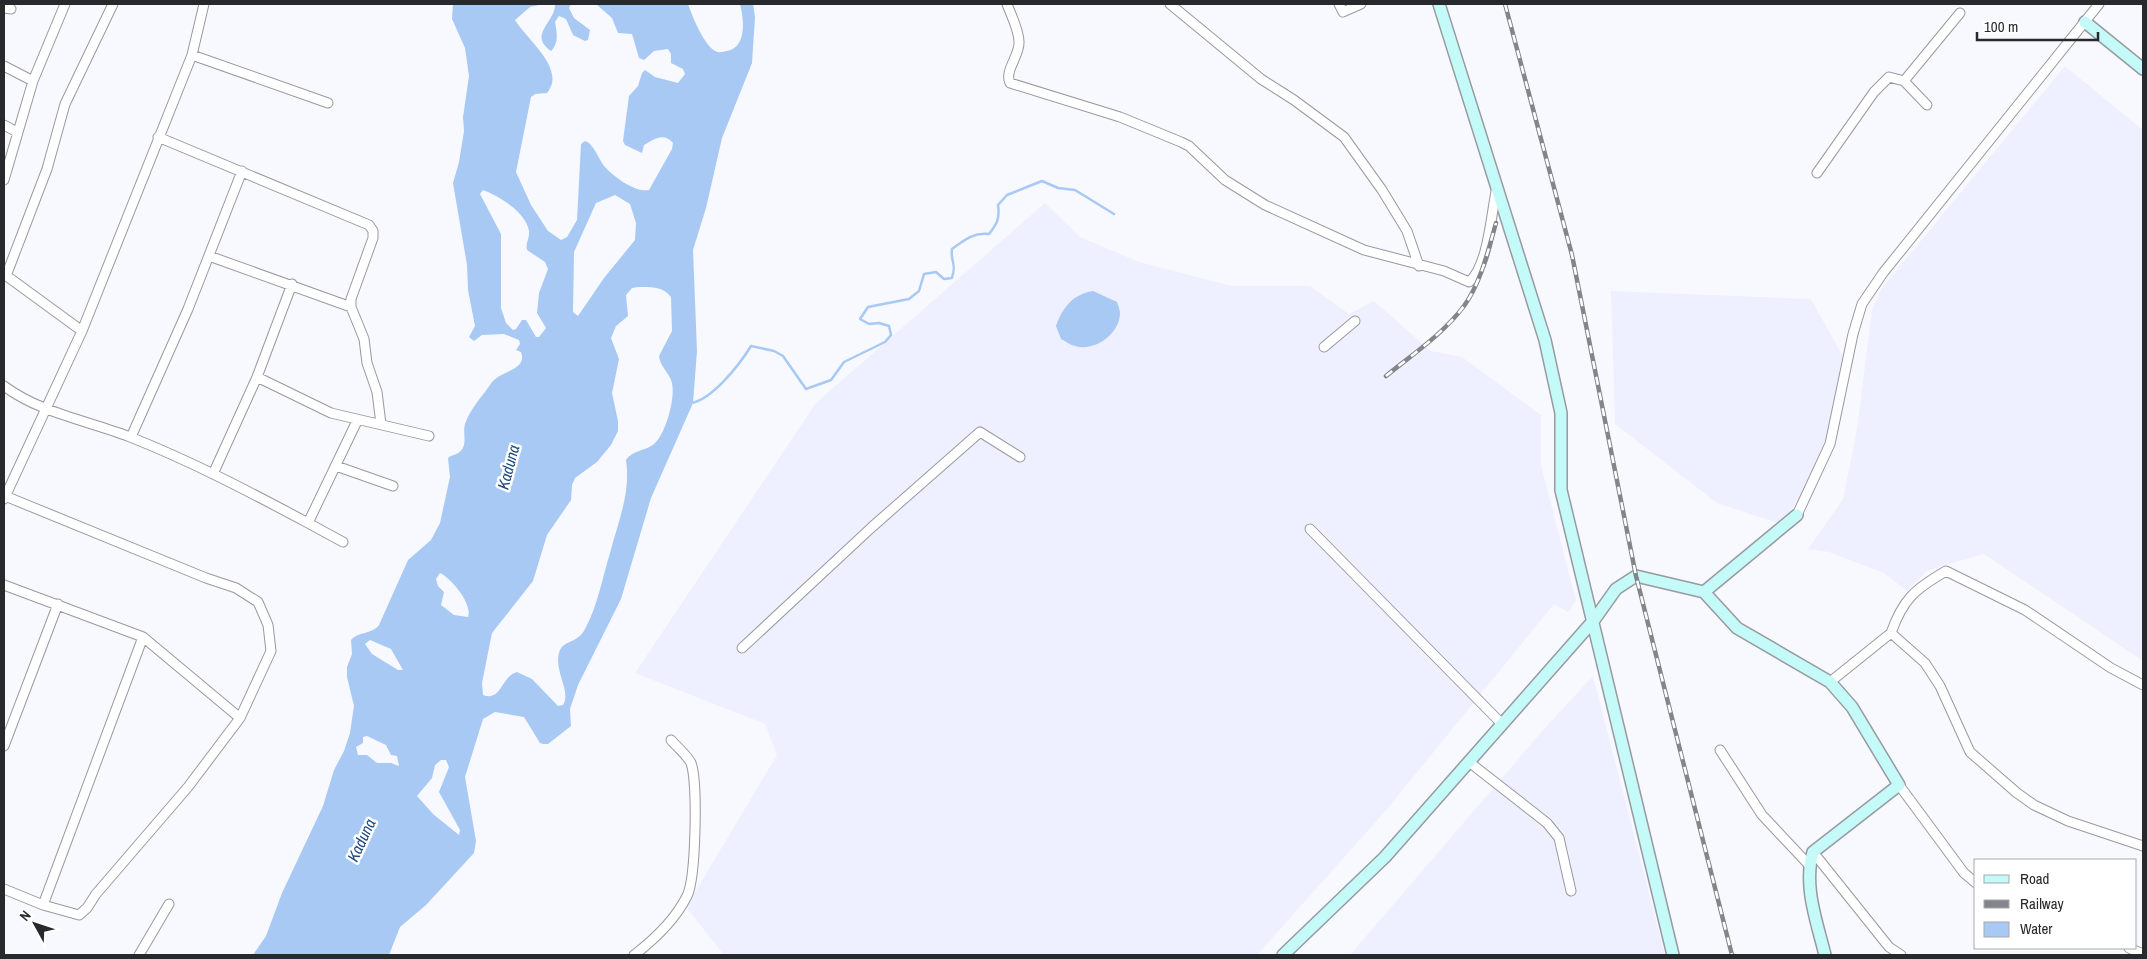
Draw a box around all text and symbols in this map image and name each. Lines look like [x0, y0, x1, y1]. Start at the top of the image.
scale bar [1977, 10, 2098, 42]
text: 100 m [1984, 16, 2018, 37]
water label: Kaduna [492, 442, 524, 492]
water label: Kaduna [341, 815, 381, 865]
legend [1974, 859, 2137, 949]
text: Road [2020, 868, 2049, 889]
text: Railway [2020, 893, 2065, 914]
north arrow [10, 899, 60, 949]
text: N [15, 907, 35, 925]
text: Water [2020, 918, 2052, 939]

